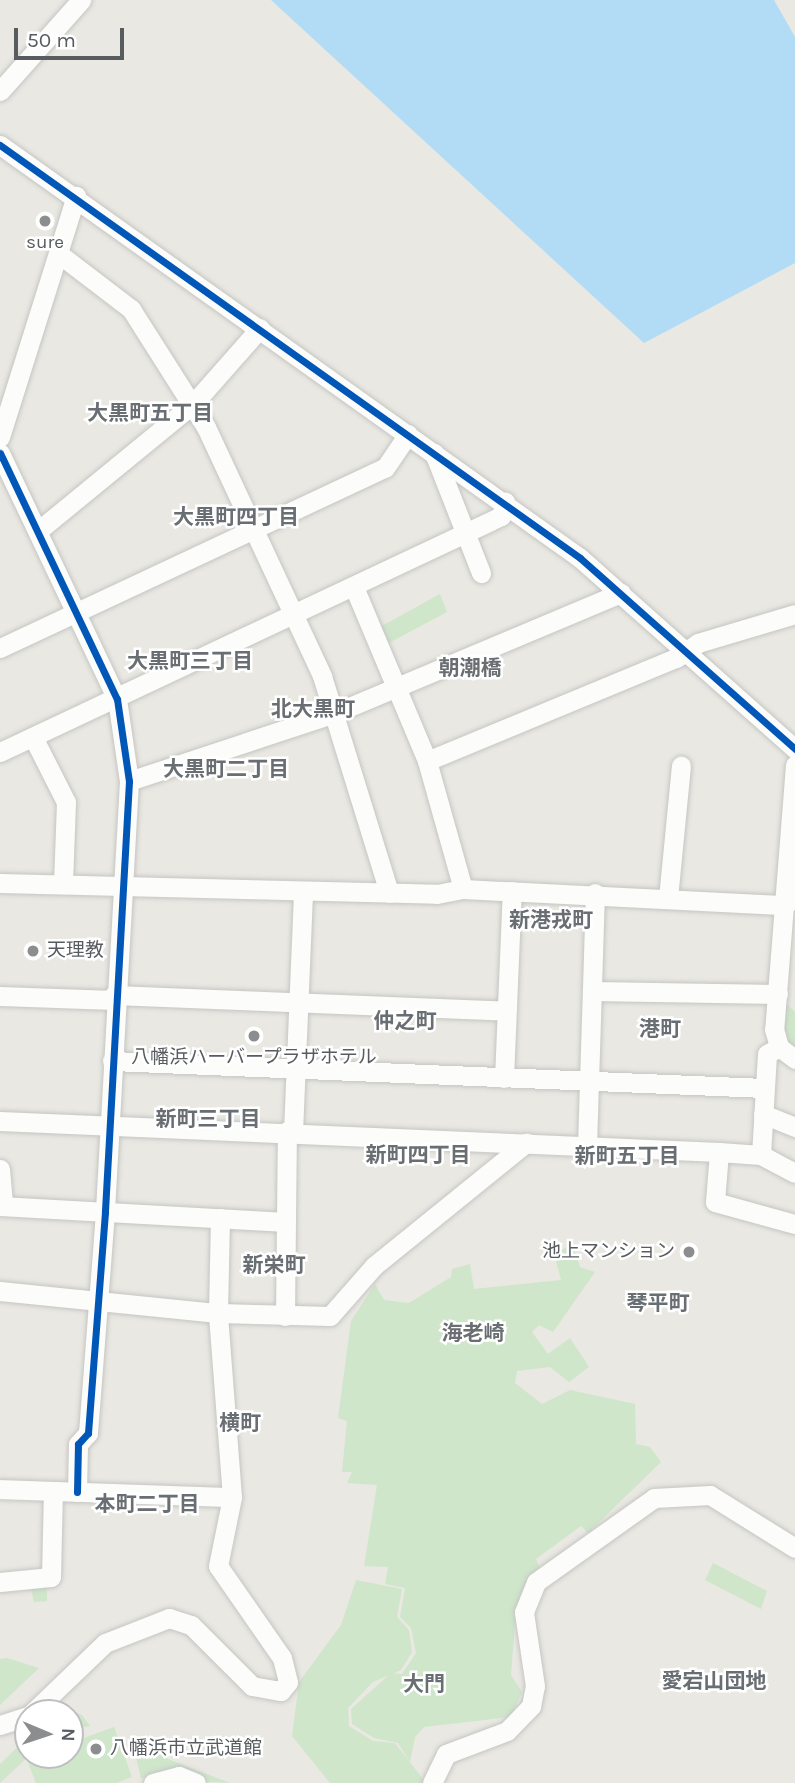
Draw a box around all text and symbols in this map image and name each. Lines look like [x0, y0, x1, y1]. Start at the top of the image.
scale bar [18, 14, 128, 58]
text: 50 m [27, 28, 76, 52]
marker: sure [37, 213, 53, 229]
place label: sure [26, 232, 64, 254]
district label: 大黒町五丁目 [87, 400, 213, 426]
district label: 大黒町四丁目 [173, 504, 299, 530]
district label: 大黒町三丁目 [127, 648, 253, 674]
district label: 朝潮橋 [439, 655, 501, 681]
district label: 北大黒町 [271, 696, 355, 722]
district label: 大黒町二丁目 [163, 756, 289, 782]
district label: 新港戎町 [509, 907, 593, 933]
place label: 天理教 [47, 940, 104, 962]
marker: 天理教 [25, 943, 41, 959]
district label: 仲之町 [374, 1008, 436, 1034]
district label: 港町 [639, 1016, 681, 1042]
marker: 八幡浜ハーバープラザホテル [246, 1028, 262, 1044]
place label: 八幡浜ハーバープラザホテル [131, 1047, 377, 1069]
district label: 新町三丁目 [156, 1106, 260, 1132]
district label: 新町四丁目 [366, 1142, 470, 1168]
district label: 新町五丁目 [575, 1143, 679, 1169]
place label: 池上マンション [542, 1241, 675, 1263]
marker: 池上マンション [681, 1244, 697, 1260]
district label: 新栄町 [243, 1252, 305, 1278]
district label: 琴平町 [627, 1290, 689, 1316]
district label: 海老崎 [442, 1320, 504, 1346]
district label: 横町 [219, 1410, 261, 1436]
district label: 本町二丁目 [95, 1491, 199, 1517]
district label: 愛宕山団地 [662, 1668, 766, 1694]
district label: 大門 [403, 1671, 445, 1697]
north arrow [14, 1699, 84, 1769]
text: N [57, 1727, 79, 1742]
place label: 八幡浜市立武道館 [110, 1738, 262, 1760]
marker: 八幡浜市立武道館 [88, 1741, 104, 1757]

